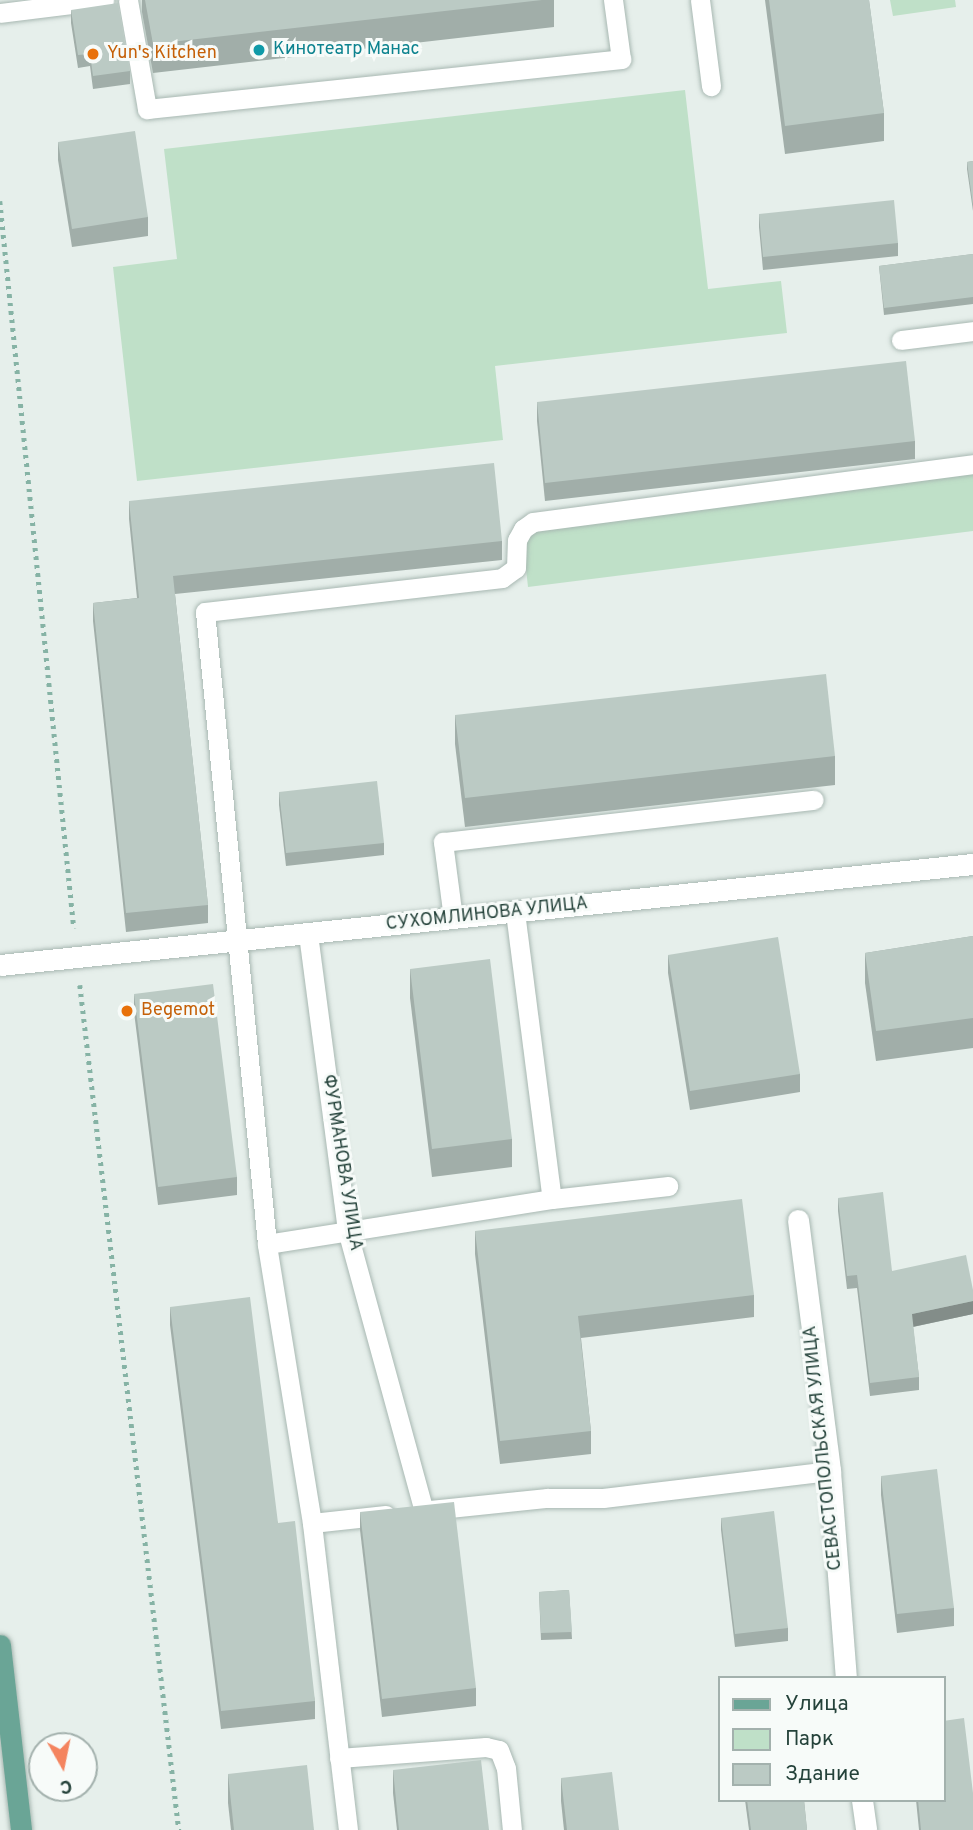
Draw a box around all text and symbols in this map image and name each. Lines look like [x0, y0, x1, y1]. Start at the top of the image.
place label: Кинотеатр Манас [273, 39, 420, 61]
marker: Кинотеатр Манас [251, 42, 267, 58]
place label: Yun's Kitchen [107, 43, 217, 65]
marker: Yun's Kitchen [85, 46, 101, 62]
street label: СУХОМЛИНОВА УЛИЦА [385, 894, 589, 936]
place label: Begemot [141, 1000, 215, 1022]
marker: Begemot [119, 1003, 135, 1019]
street label: ФУРМАНОВА УЛИЦА [316, 1073, 366, 1253]
street label: СЕВАСТОПОЛЬСКАЯ УЛИЦА [800, 1325, 848, 1571]
legend [718, 1676, 945, 1802]
text: Улица [785, 1691, 849, 1718]
text: Парк [785, 1726, 834, 1753]
north arrow [28, 1732, 98, 1802]
text: Здание [785, 1761, 860, 1788]
text: С [58, 1773, 74, 1799]

